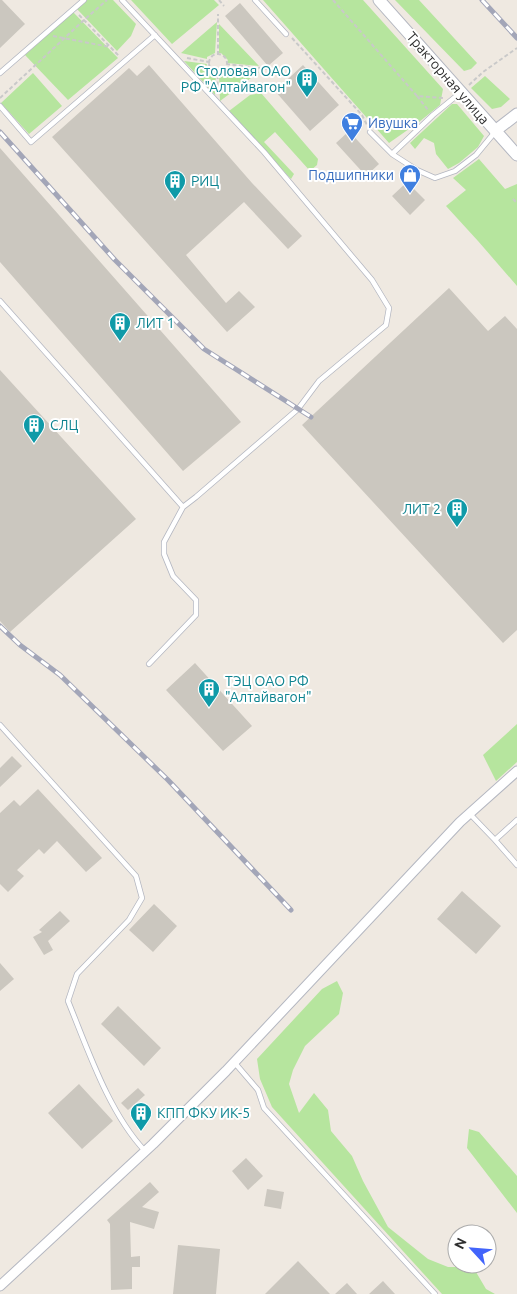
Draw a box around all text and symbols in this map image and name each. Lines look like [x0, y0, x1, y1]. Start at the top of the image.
street label: Тракторная улица [404, 29, 492, 127]
place label: Столовая ОАО РФ "Алтайвагон" [181, 63, 291, 95]
building icon: Столовая ОАО РФ "Алтайвагон" [295, 67, 319, 98]
supermarket icon: Ивушка [340, 111, 364, 142]
place label: Ивушка [368, 115, 418, 131]
shop icon: Подшипники [398, 163, 422, 194]
place label: Подшипники [308, 167, 394, 183]
building icon: РИЦ [163, 169, 187, 200]
place label: РИЦ [191, 173, 219, 189]
building icon: ЛИТ 1 [108, 311, 132, 342]
place label: ЛИТ 1 [136, 315, 175, 331]
building icon: СЛЦ [22, 413, 46, 444]
place label: СЛЦ [50, 417, 78, 433]
building icon: ЛИТ 2 [445, 497, 469, 528]
place label: ЛИТ 2 [402, 501, 441, 517]
place label: ТЭЦ ОАО РФ "Алтайвагон" [225, 673, 312, 705]
building icon: ТЭЦ ОАО РФ "Алтайвагон" [197, 677, 221, 708]
building icon: КПП ФКУ ИК-5 [129, 1101, 153, 1132]
place label: КПП ФКУ ИК-5 [157, 1105, 250, 1121]
north arrow [447, 1224, 497, 1274]
text: N [451, 1235, 470, 1252]

